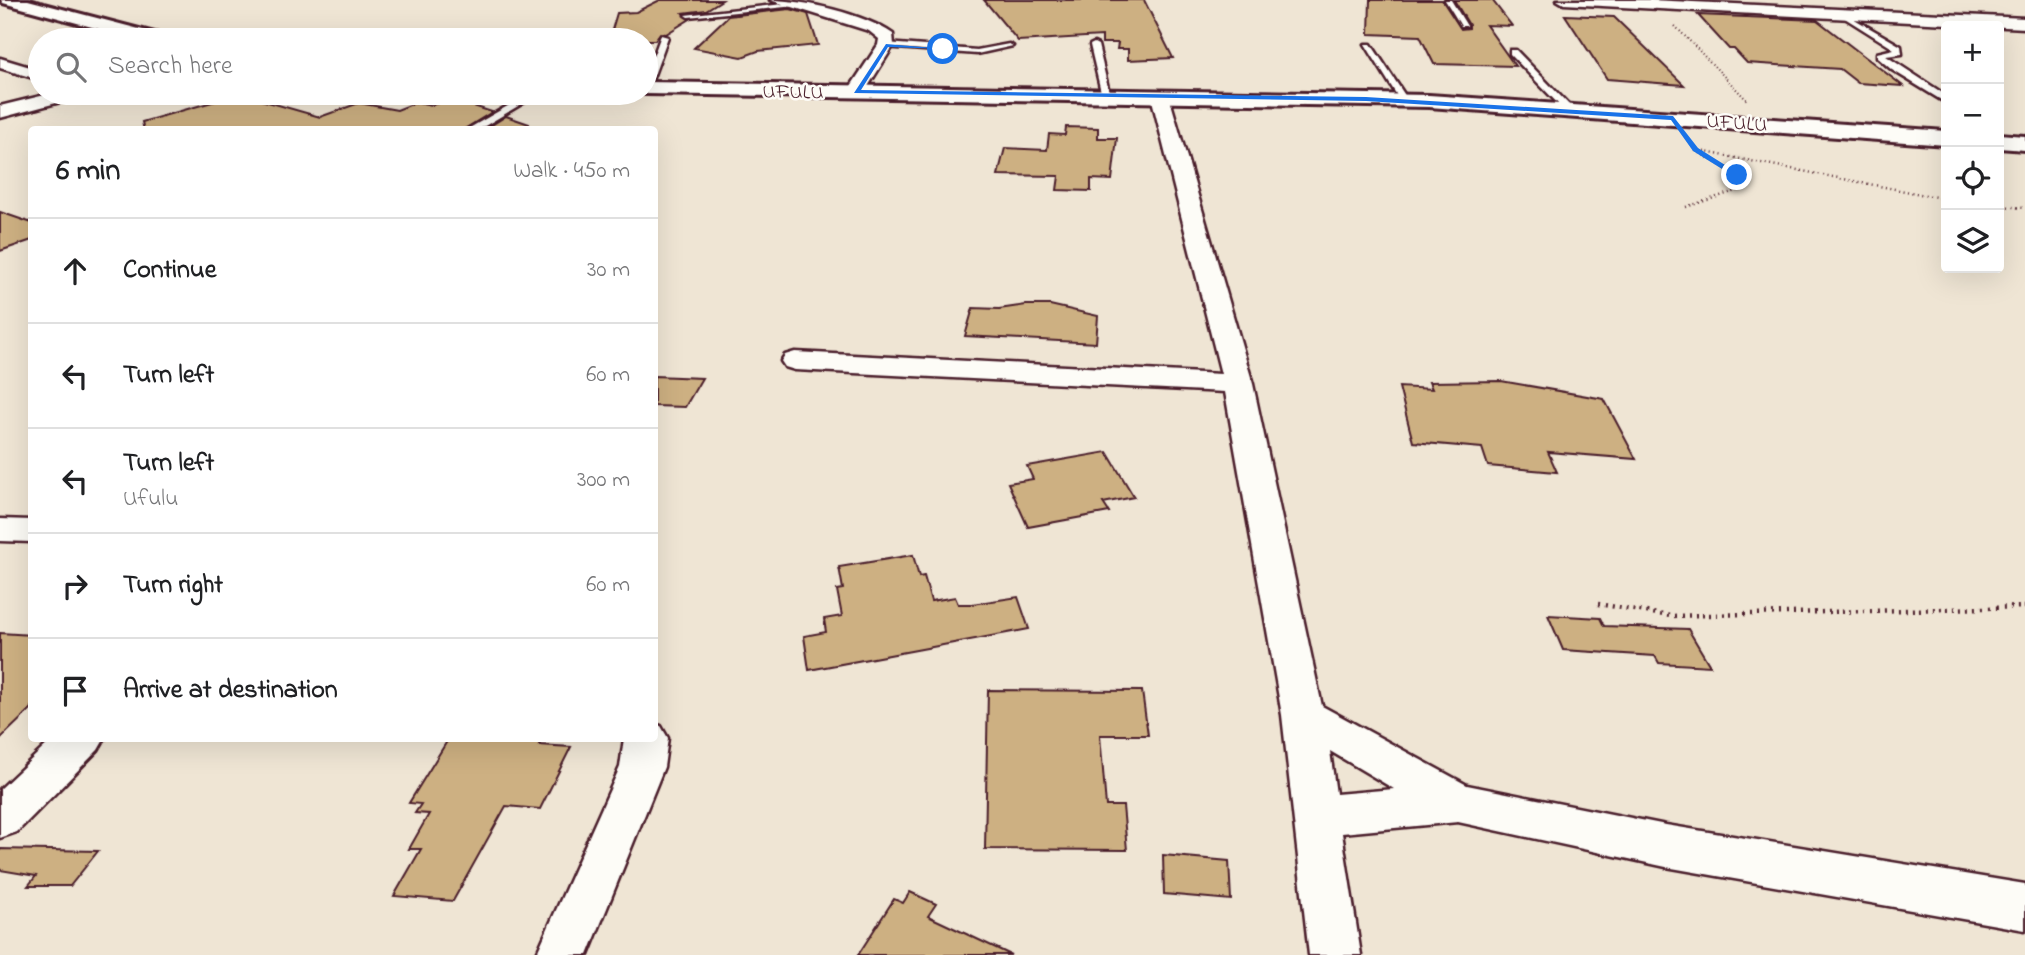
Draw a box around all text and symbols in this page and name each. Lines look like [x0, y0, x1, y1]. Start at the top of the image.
map controls [1941, 21, 2004, 273]
button: + [1941, 21, 2004, 84]
search box [28, 28, 658, 105]
route start [927, 33, 958, 64]
icon: search [52, 48, 90, 86]
text: Search here [108, 48, 233, 86]
street label: UFULU [762, 77, 824, 109]
button: − [1941, 84, 2004, 147]
street label: UFULU [1705, 107, 1768, 141]
button: locate [1941, 147, 2004, 210]
text: 6 min [56, 150, 120, 194]
text: Walk · 450 m [513, 155, 630, 188]
route end [1721, 159, 1752, 190]
button: layers [1941, 210, 2004, 273]
icon: ahead [56, 252, 94, 290]
text: Continue [123, 252, 216, 290]
text: 30 m [587, 254, 630, 287]
icon: left [56, 357, 94, 395]
text: Turn left [123, 357, 214, 395]
text: 60 m [586, 359, 630, 392]
text: Turn left [123, 445, 214, 483]
icon: left [56, 462, 94, 500]
text: 300 m [577, 464, 630, 497]
text: Ufulu [123, 483, 178, 516]
icon: right [56, 567, 94, 605]
text: Turn right [123, 567, 223, 605]
text: 60 m [586, 569, 630, 602]
icon: arrive [56, 672, 94, 710]
text: Arrive at destination [123, 672, 338, 710]

